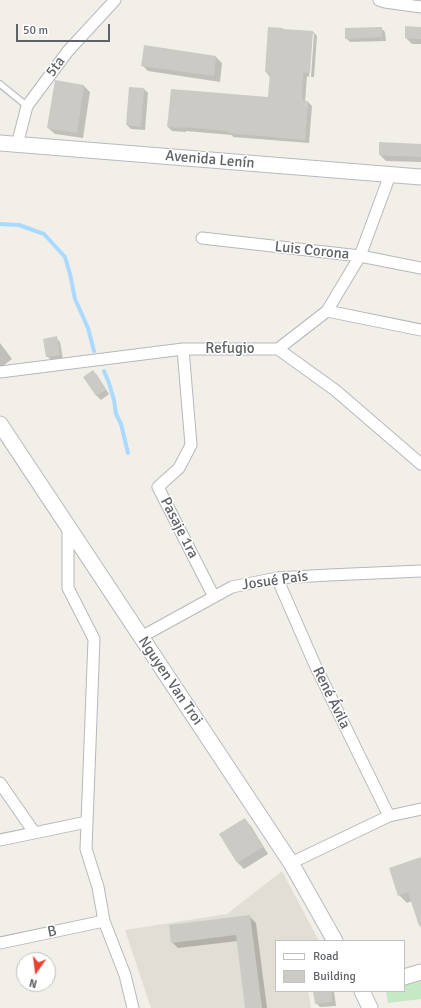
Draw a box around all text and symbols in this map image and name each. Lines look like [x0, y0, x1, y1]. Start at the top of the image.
scale bar [18, 16, 112, 42]
text: 50 m [23, 23, 48, 38]
street label: 5ta [43, 53, 69, 81]
street label: Avenida Lenín [165, 147, 255, 173]
street label: Luis Corona [274, 238, 350, 264]
street label: Refugio [205, 340, 255, 358]
street label: Pasaje 1ra [156, 494, 202, 562]
street label: Josué País [241, 567, 309, 595]
street label: Nguyen Van Troi [134, 633, 206, 729]
street label: René Ávila [308, 664, 354, 732]
street label: B [46, 922, 58, 942]
legend [275, 940, 405, 992]
text: Road [313, 949, 339, 964]
north arrow [16, 952, 56, 992]
text: Building [313, 969, 356, 984]
text: N [28, 976, 39, 990]

